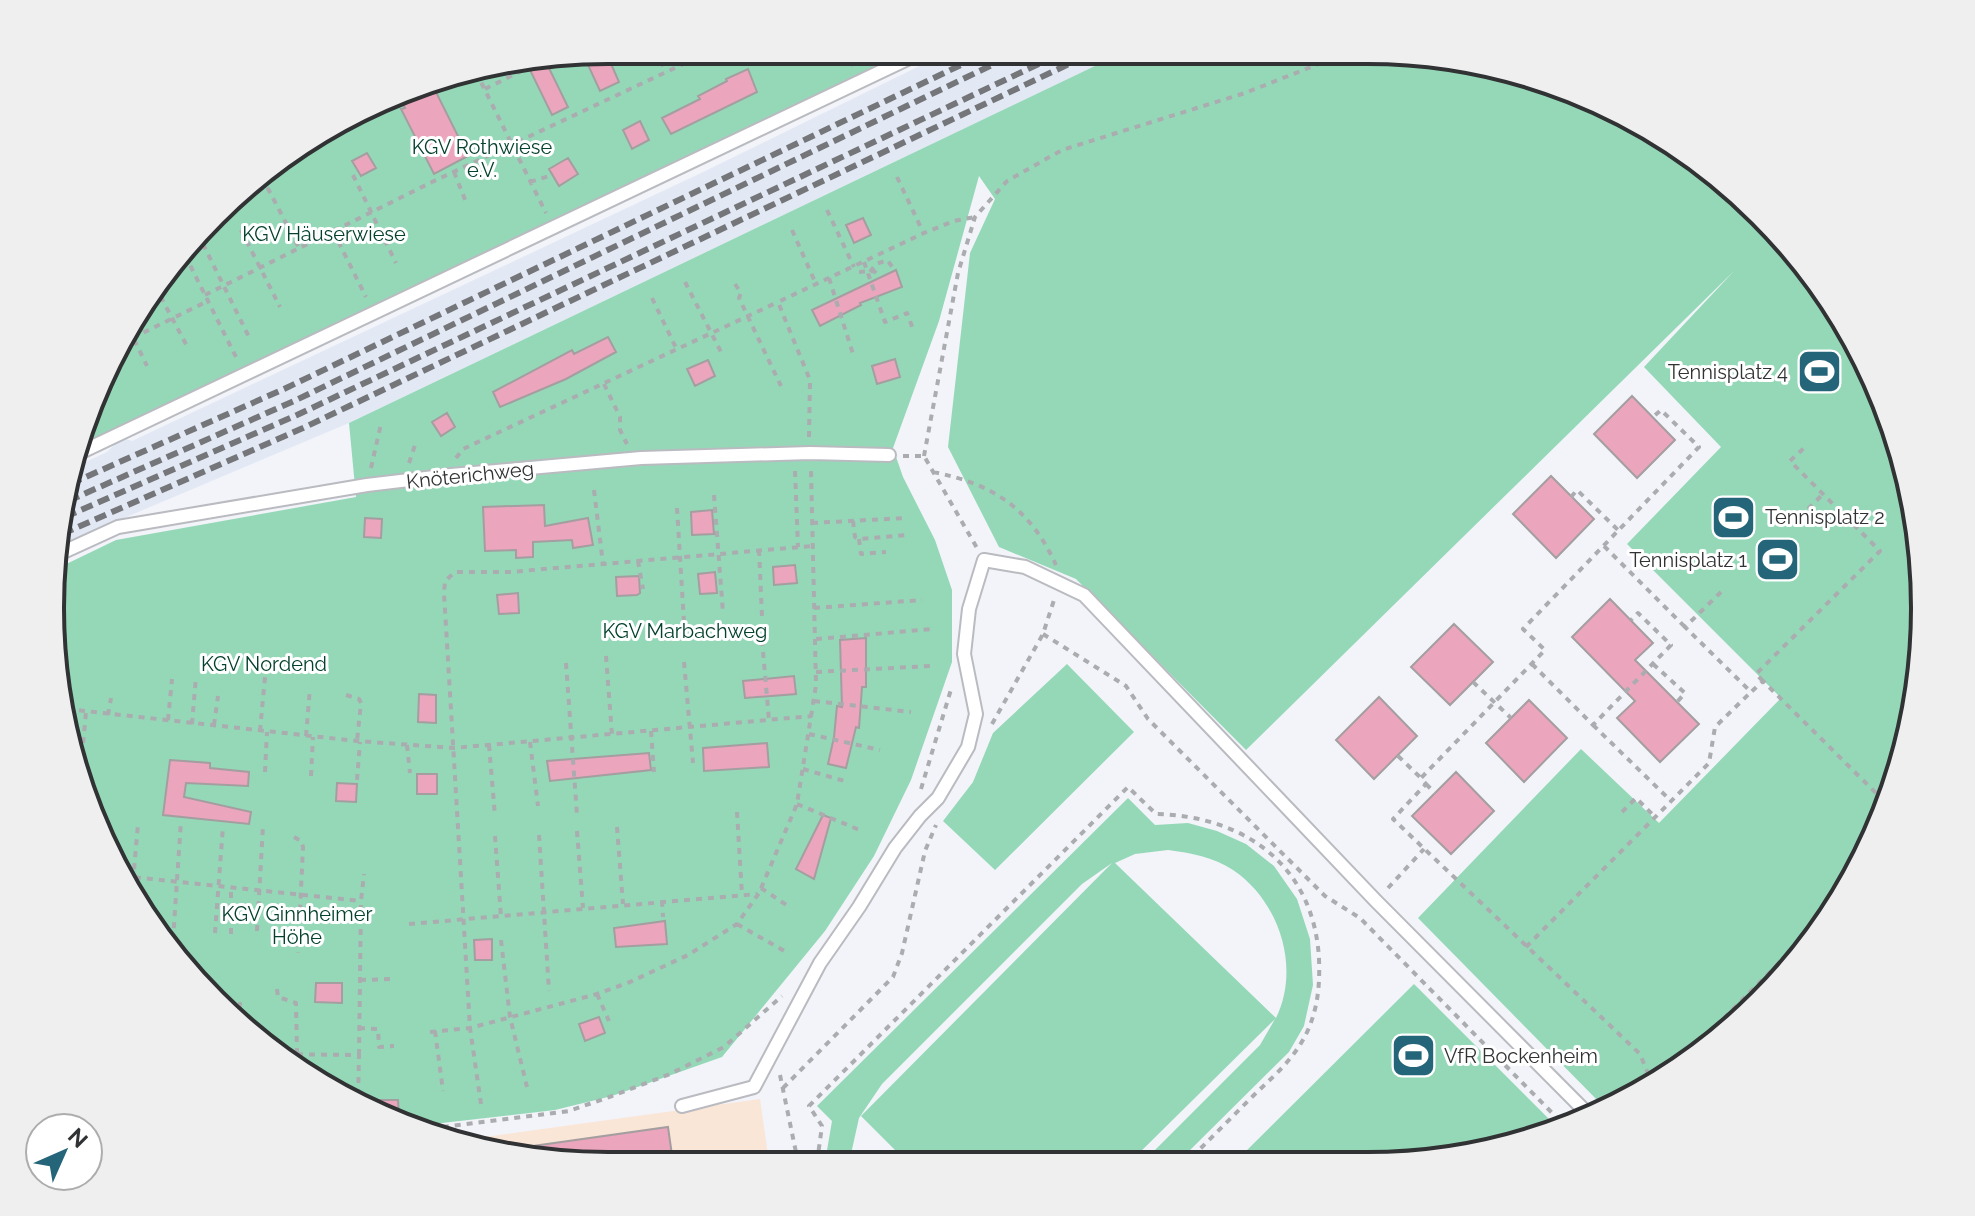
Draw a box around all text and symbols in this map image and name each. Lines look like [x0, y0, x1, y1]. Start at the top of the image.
park label: KGV Rothwiese e.V. [412, 135, 552, 182]
park label: KGV Häuserwiese [242, 222, 406, 246]
sports icon: Tennisplatz 4 [1795, 348, 1843, 396]
place label: Tennisplatz 4 [1668, 360, 1788, 384]
street label: Knöterichweg [405, 456, 535, 494]
sports icon: Tennisplatz 2 [1710, 493, 1758, 541]
place label: Tennisplatz 2 [1765, 505, 1885, 529]
sports icon: Tennisplatz 1 [1754, 536, 1802, 584]
place label: Tennisplatz 1 [1629, 548, 1747, 572]
park label: KGV Marbachweg [603, 619, 767, 643]
park label: KGV Nordend [201, 652, 327, 676]
park label: KGV Ginnheimer Höhe [222, 902, 372, 949]
sports icon: VfR Bockenheim [1389, 1032, 1437, 1080]
place label: VfR Bockenheim [1444, 1044, 1598, 1068]
north arrow [24, 1112, 104, 1192]
text: N [63, 1123, 93, 1153]

